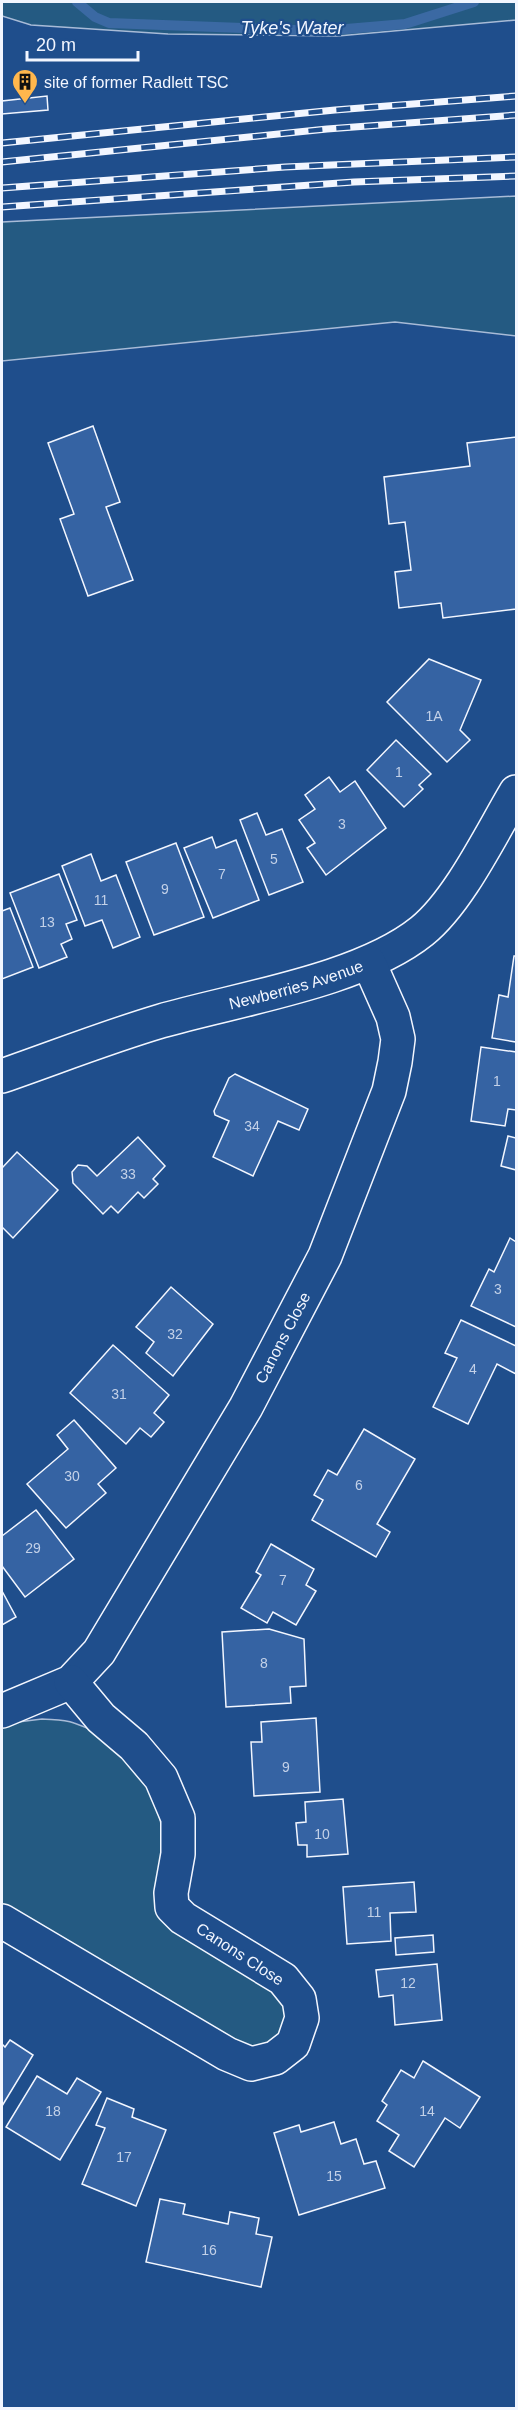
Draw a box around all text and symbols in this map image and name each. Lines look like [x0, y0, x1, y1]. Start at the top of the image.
water label: Tyke's Water [241, 18, 344, 38]
scale bar [27, 24, 138, 62]
text: 20 m [36, 35, 76, 55]
building icon: site of former Radlett TSC [10, 67, 40, 105]
place label: site of former Radlett TSC [44, 74, 229, 91]
house number: 1A [425, 708, 443, 724]
house number: 1 [395, 764, 403, 780]
house number: 3 [338, 816, 346, 832]
house number: 5 [270, 851, 278, 867]
house number: 7 [218, 866, 226, 882]
house number: 9 [161, 881, 169, 897]
house number: 11 [94, 892, 108, 908]
house number: 13 [39, 914, 55, 930]
street label: Newberries Avenue [227, 957, 365, 1012]
house number: 1 [493, 1073, 501, 1089]
house number: 34 [244, 1118, 260, 1134]
house number: 33 [120, 1166, 136, 1182]
house number: 3 [494, 1281, 502, 1297]
street label: Canons Close [251, 1289, 313, 1386]
house number: 32 [167, 1326, 183, 1342]
house number: 4 [469, 1361, 477, 1377]
house number: 31 [111, 1386, 127, 1402]
house number: 30 [64, 1468, 80, 1484]
house number: 6 [355, 1477, 363, 1493]
house number: 29 [25, 1540, 41, 1556]
house number: 7 [279, 1572, 287, 1588]
house number: 8 [260, 1655, 268, 1671]
house number: 9 [282, 1759, 290, 1775]
house number: 10 [314, 1826, 330, 1842]
house number: 11 [367, 1904, 381, 1920]
street label: Canons Close [193, 1920, 287, 1989]
house number: 12 [400, 1975, 416, 1991]
house number: 18 [45, 2103, 61, 2119]
house number: 14 [419, 2103, 435, 2119]
house number: 17 [116, 2149, 132, 2165]
house number: 15 [326, 2168, 342, 2184]
house number: 16 [201, 2242, 217, 2258]

